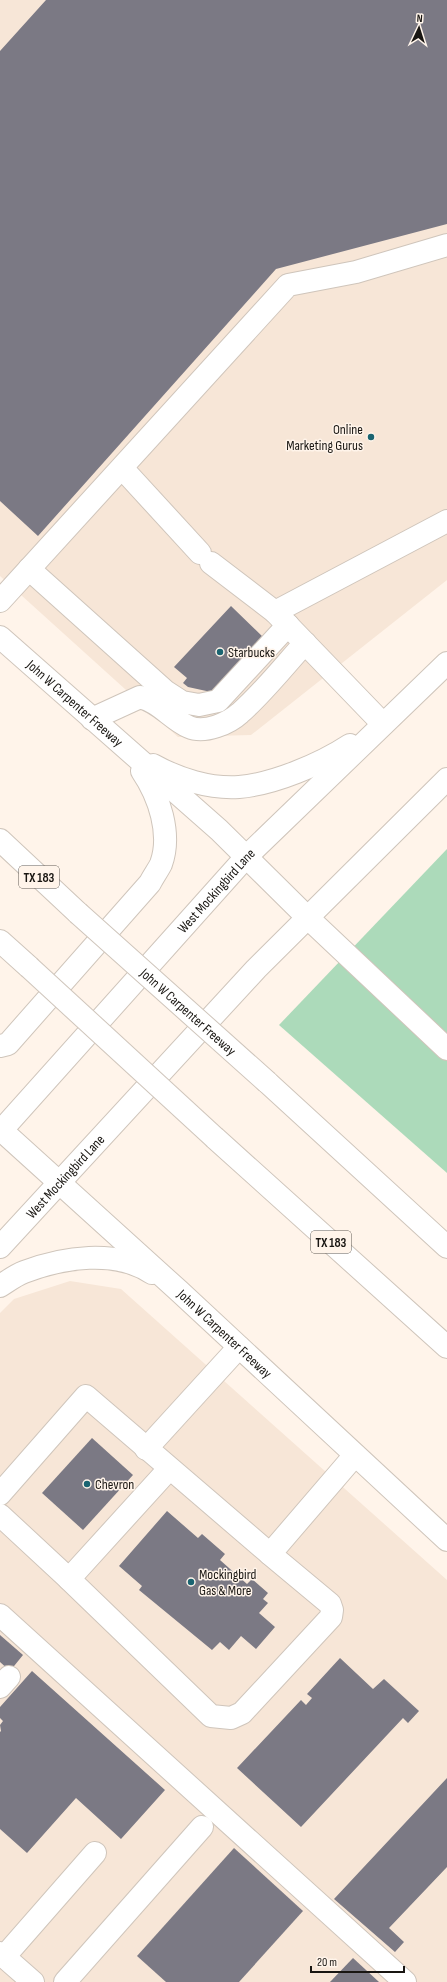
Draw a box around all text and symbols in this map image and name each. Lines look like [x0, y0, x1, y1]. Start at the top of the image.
north arrow [399, 8, 439, 48]
text: N [416, 12, 423, 25]
place label: Online Marketing Gurus [286, 421, 363, 454]
marker: Online Marketing Gurus [366, 432, 376, 442]
place label: Starbucks [228, 644, 275, 661]
marker: Starbucks [215, 647, 225, 657]
street label: John W Carpenter Freeway [22, 656, 127, 751]
street label: West Mockingbird Lane [174, 845, 259, 937]
road number: TX 183 [19, 866, 59, 888]
street label: John W Carpenter Freeway [136, 964, 240, 1060]
street label: West Mockingbird Lane [23, 1131, 108, 1222]
road number: TX 183 [311, 1231, 351, 1253]
street label: John W Carpenter Freeway [173, 1285, 276, 1382]
place label: Chevron [95, 1476, 134, 1493]
marker: Chevron [82, 1479, 92, 1489]
place label: Mockingbird Gas & More [199, 1566, 256, 1599]
marker: Mockingbird Gas & More [186, 1577, 196, 1587]
scale bar [311, 1948, 404, 1974]
text: 20 m [317, 1955, 337, 1970]

